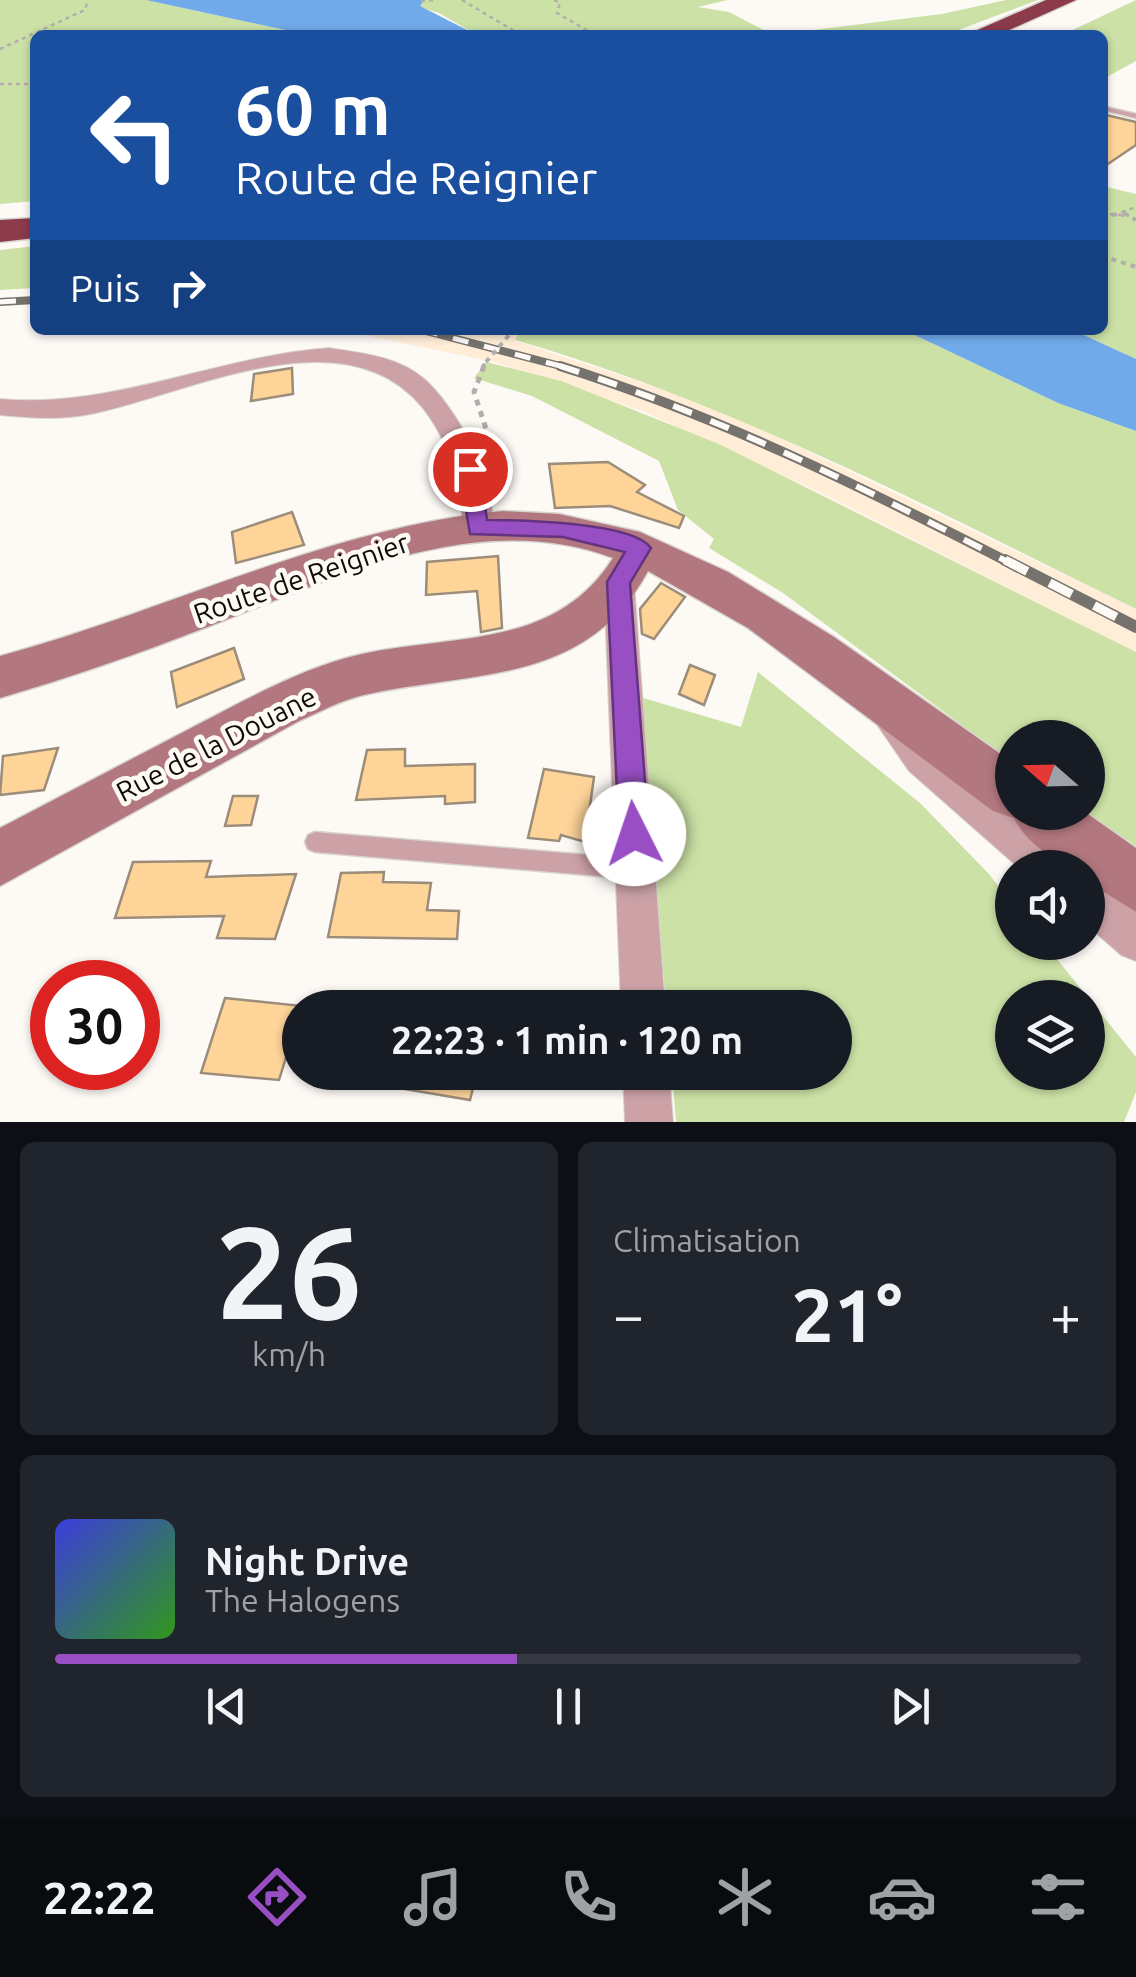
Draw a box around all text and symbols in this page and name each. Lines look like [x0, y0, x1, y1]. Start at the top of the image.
icon: left [70, 70, 200, 200]
text: 60 m [235, 70, 391, 148]
text: Route de Reignier [235, 152, 597, 203]
icon: right [160, 260, 215, 315]
text: Puis [70, 267, 140, 309]
pin [428, 427, 513, 512]
icon: arrive [443, 442, 498, 497]
street label: Route de Reignier [189, 526, 413, 629]
street label: Rue de la Douane [111, 680, 321, 807]
north arrow [995, 720, 1105, 830]
map controls [995, 720, 1105, 1090]
position arrow [582, 782, 686, 886]
button: sound [995, 850, 1105, 960]
speed limit sign: 30 [30, 960, 160, 1090]
button: layers [995, 980, 1105, 1090]
text: 22:23 · 1 min · 120 m [391, 1019, 743, 1061]
text: 26 [216, 1198, 362, 1344]
text: Climatisation [613, 1222, 801, 1258]
text: 21° [791, 1272, 903, 1356]
text: − [613, 1284, 644, 1345]
text: + [1050, 1284, 1081, 1345]
text: km/h [252, 1336, 326, 1372]
text: Night Drive [205, 1540, 409, 1582]
text: The Halogens [205, 1582, 400, 1618]
icon: previous [199, 1679, 254, 1734]
icon: pause [541, 1679, 596, 1734]
icon: next [883, 1679, 938, 1734]
icon: directions [242, 1862, 312, 1932]
icon: music [398, 1862, 468, 1932]
icon: phone [554, 1862, 624, 1932]
icon: climate [710, 1862, 780, 1932]
icon: car [867, 1862, 937, 1932]
icon: filters [1023, 1862, 1093, 1932]
text: 22:22 [43, 1872, 156, 1923]

